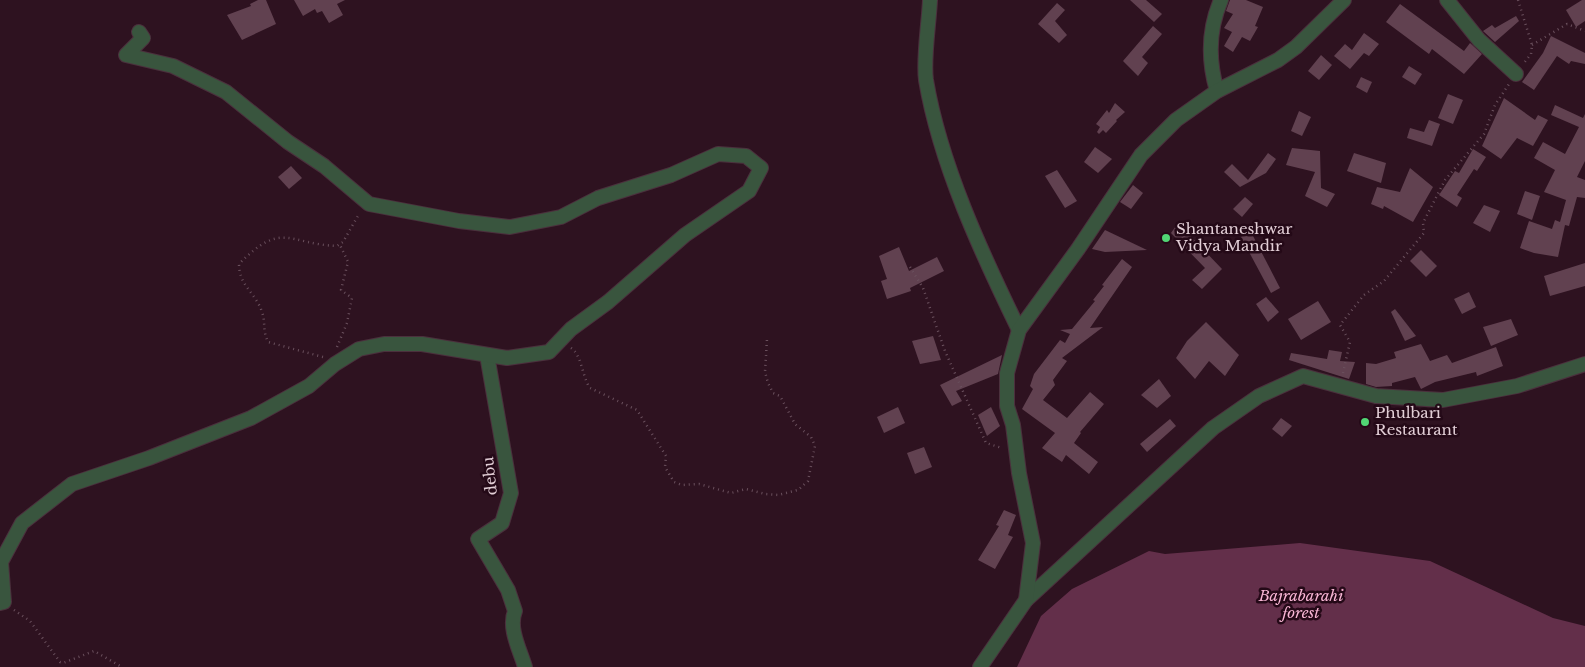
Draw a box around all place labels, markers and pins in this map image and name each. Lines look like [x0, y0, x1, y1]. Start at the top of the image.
place label: Shantaneshwar Vidya Mandir [1175, 219, 1293, 255]
marker: Shantaneshwar Vidya Mandir [1160, 232, 1172, 244]
place label: Phulbari Restaurant [1375, 403, 1458, 439]
marker: Phulbari Restaurant [1359, 416, 1371, 428]

